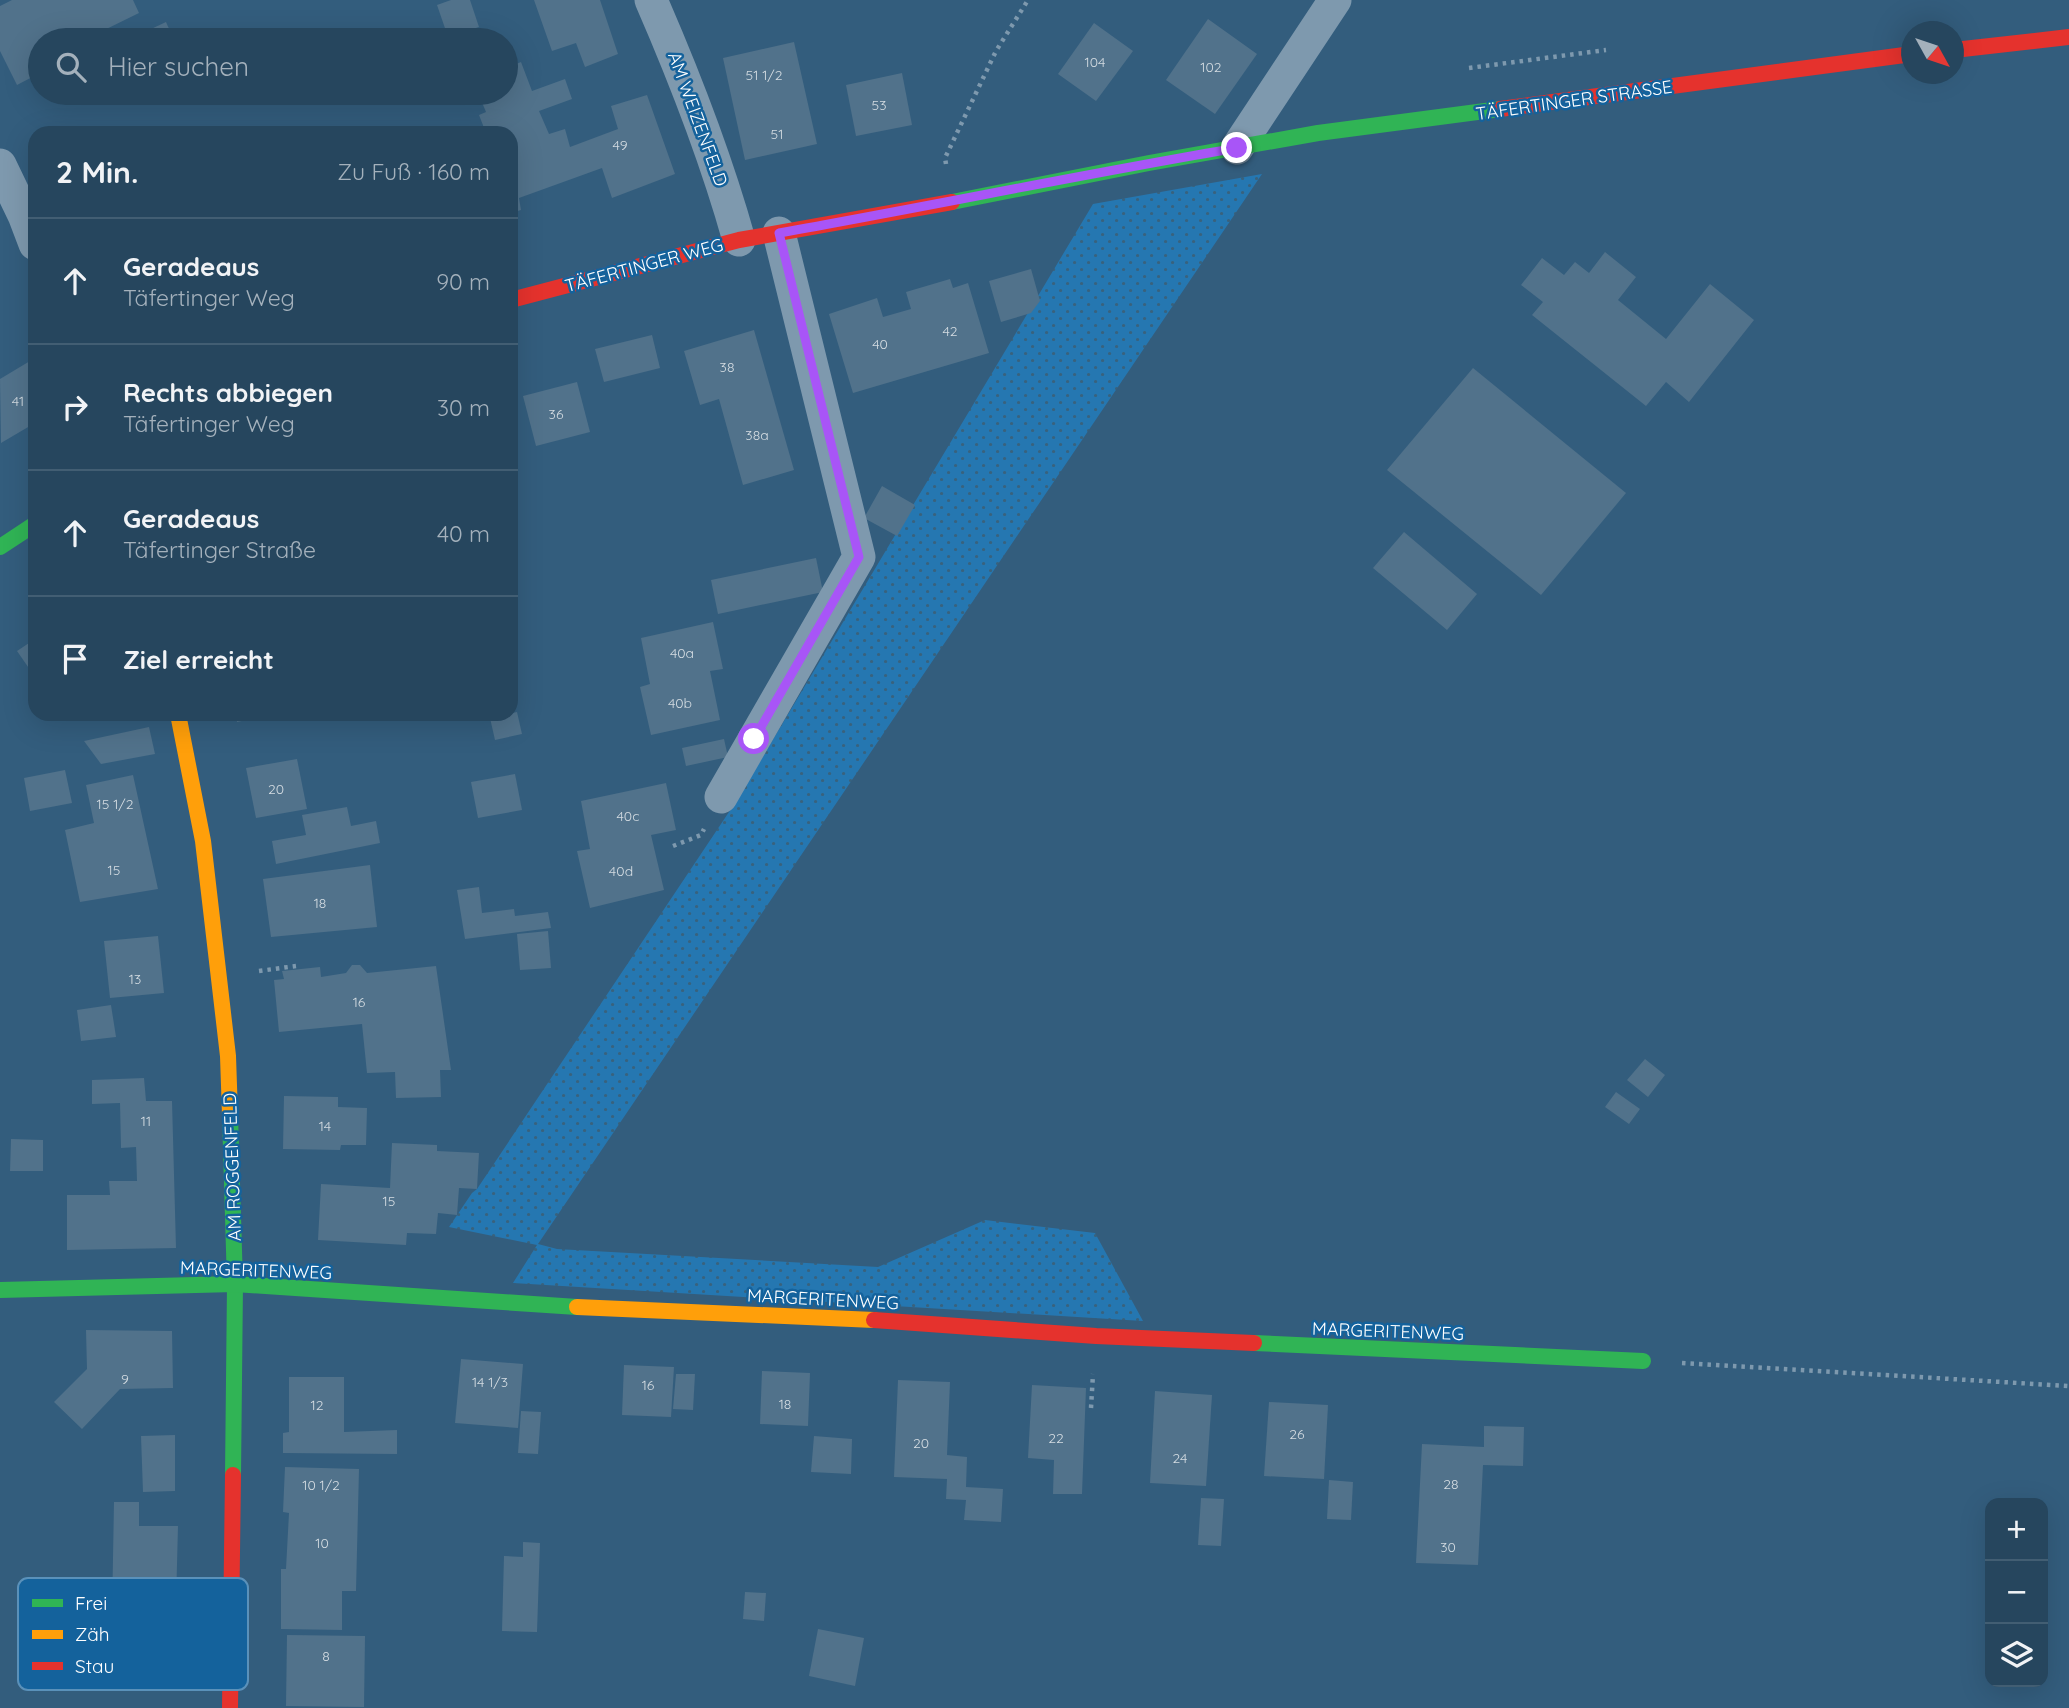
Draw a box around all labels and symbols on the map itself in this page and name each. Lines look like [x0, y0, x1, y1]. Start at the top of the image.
north arrow [1901, 21, 1964, 84]
street label: AM WEIZENFELD [663, 49, 733, 189]
house number: 104 [1085, 53, 1105, 71]
house number: 102 [1200, 58, 1222, 76]
house number: 51 1/2 [746, 66, 783, 84]
street label: TÄFERTINGER STRASSE [1474, 75, 1674, 125]
house number: 53 [872, 96, 886, 114]
house number: 51 [771, 125, 783, 143]
route end [1221, 132, 1252, 163]
house number: 49 [613, 136, 628, 154]
street label: TÄFERTINGER WEG [562, 233, 726, 297]
house number: 42 [942, 322, 958, 340]
house number: 40 [872, 335, 888, 353]
house number: 38 [720, 358, 734, 376]
house number: 41 [12, 392, 24, 410]
house number: 36 [549, 405, 564, 423]
house number: 38a [745, 426, 769, 444]
house number: 40a [670, 644, 694, 662]
house number: 40b [668, 694, 692, 712]
route start [738, 723, 769, 754]
house number: 20 [268, 780, 284, 798]
house number: 15 1/2 [97, 795, 134, 813]
house number: 40c [616, 807, 640, 825]
house number: 15 [108, 861, 120, 879]
house number: 40d [609, 862, 633, 880]
house number: 18 [314, 894, 326, 912]
house number: 13 [129, 970, 141, 988]
house number: 16 [353, 993, 366, 1011]
street label: AM ROGGENFELD [218, 1092, 246, 1242]
house number: 11 [141, 1112, 151, 1130]
house number: 14 [319, 1117, 331, 1135]
house number: 15 [383, 1192, 395, 1210]
street label: MARGERITENWEG [180, 1256, 332, 1284]
street label: MARGERITENWEG [746, 1284, 900, 1314]
street label: MARGERITENWEG [1312, 1317, 1464, 1345]
house number: 9 [121, 1370, 129, 1388]
house number: 14 1/3 [472, 1373, 508, 1391]
house number: 16 [642, 1376, 655, 1394]
house number: 18 [779, 1395, 791, 1413]
house number: 12 [311, 1396, 324, 1414]
house number: 26 [1289, 1425, 1305, 1443]
house number: 22 [1048, 1429, 1064, 1447]
house number: 20 [913, 1434, 929, 1452]
house number: 24 [1173, 1449, 1187, 1467]
house number: 28 [1443, 1475, 1459, 1493]
house number: 10 1/2 [302, 1476, 340, 1494]
house number: 10 [315, 1534, 329, 1552]
house number: 30 [1440, 1538, 1456, 1556]
legend [18, 1578, 248, 1690]
text: Frei [75, 1591, 107, 1615]
text: Zäh [75, 1622, 110, 1646]
house number: 8 [322, 1647, 330, 1665]
text: Stau [75, 1654, 114, 1678]

